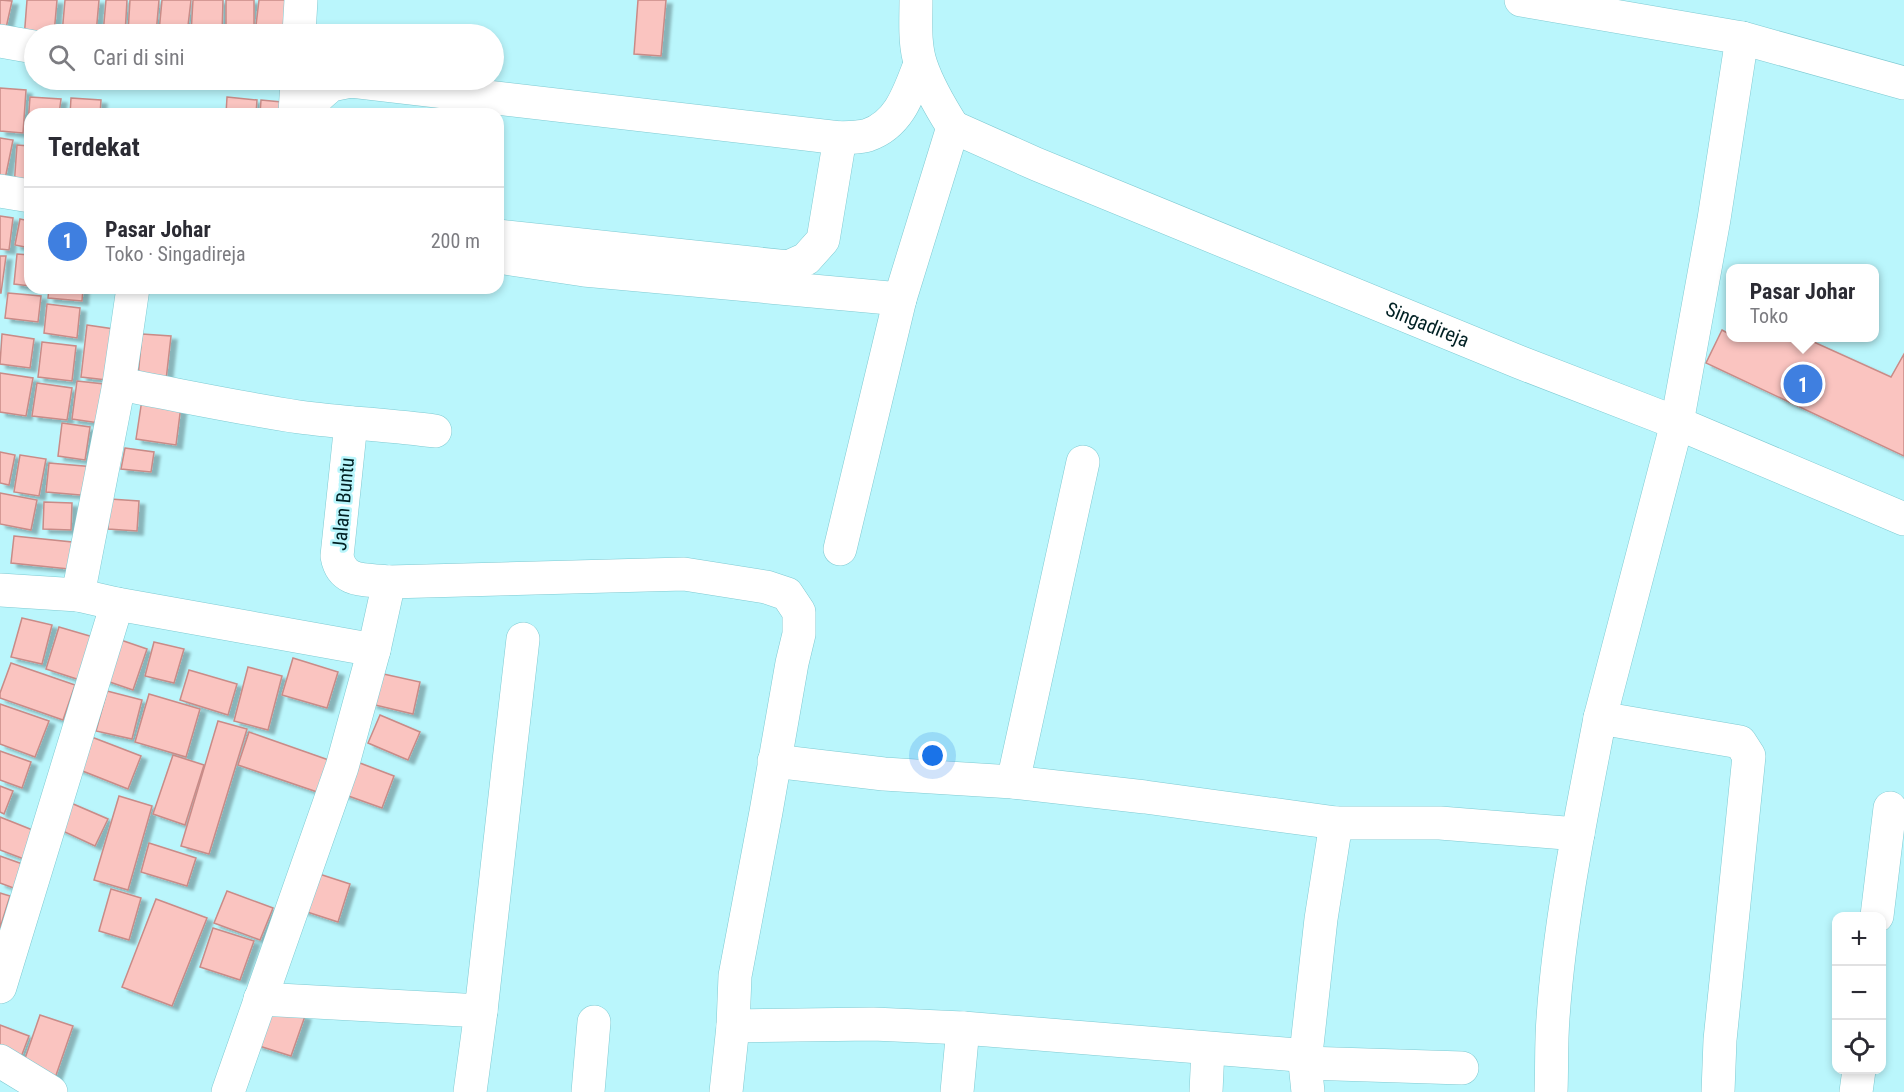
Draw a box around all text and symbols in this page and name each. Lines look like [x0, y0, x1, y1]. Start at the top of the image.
search box [24, 24, 504, 90]
icon: search [45, 41, 78, 74]
text: Cari di sini [93, 45, 185, 70]
text: Terdekat [48, 132, 140, 162]
text: Pasar Johar [105, 217, 211, 242]
text: 1 [62, 229, 73, 253]
text: 200 m [431, 229, 480, 253]
text: Toko · Singadireja [105, 242, 246, 266]
popup [1726, 264, 1879, 342]
text: Pasar Johar [1750, 279, 1855, 304]
street label: Singadireja [1382, 297, 1473, 352]
text: Toko [1750, 304, 1788, 328]
pin: 1 [1784, 362, 1822, 406]
street label: Jalan Buntu [327, 456, 359, 552]
your location [918, 741, 947, 770]
map controls [1832, 912, 1886, 1074]
button: + [1832, 912, 1886, 966]
button: − [1832, 966, 1886, 1020]
button: locate [1832, 1020, 1886, 1074]

